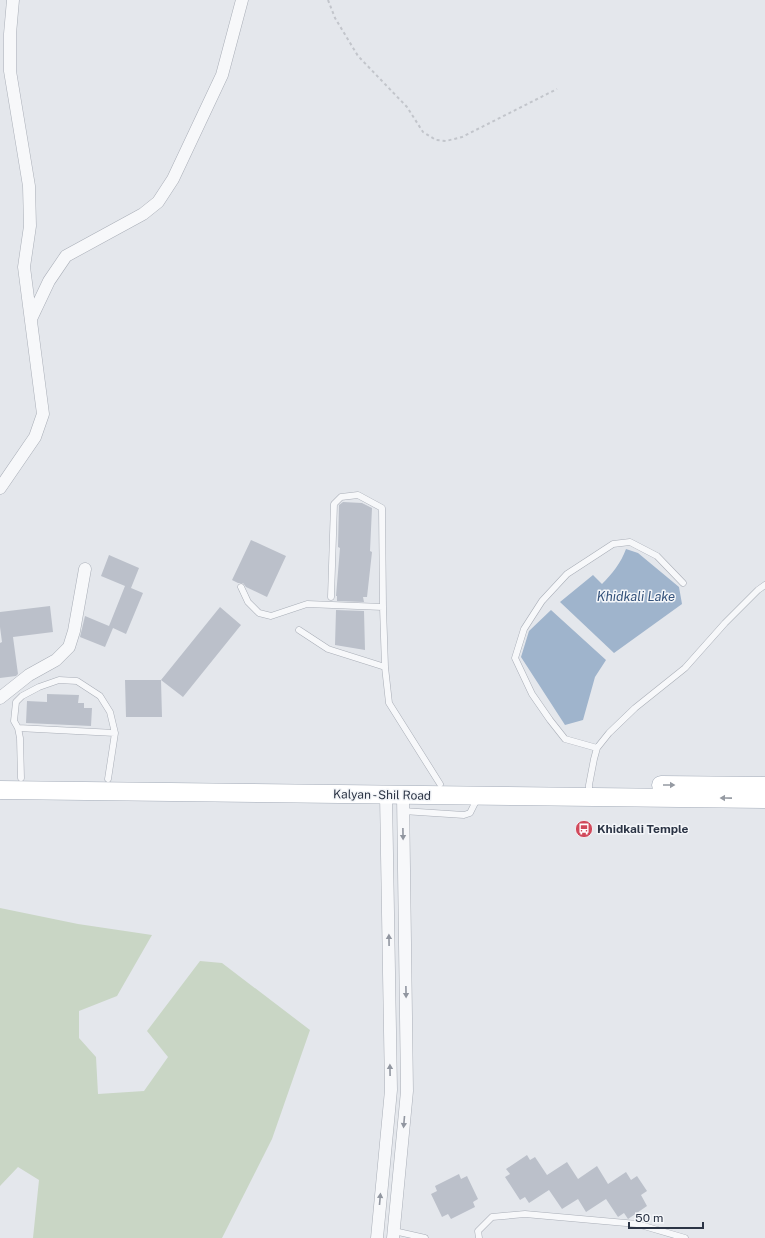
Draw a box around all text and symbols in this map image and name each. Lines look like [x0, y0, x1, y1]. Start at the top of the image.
water label: Khidkali Lake [597, 589, 675, 604]
one-way arrow [663, 782, 676, 788]
street label: Kalyan - Shil Road [333, 787, 431, 803]
one-way arrow [720, 795, 732, 802]
bus stop icon: Khidkali Temple [574, 819, 594, 839]
place label: Khidkali Temple [597, 822, 689, 836]
one-way arrow [400, 828, 406, 841]
one-way arrow [385, 934, 392, 946]
one-way arrow [403, 986, 409, 999]
one-way arrow [387, 1064, 394, 1076]
one-way arrow [401, 1116, 408, 1128]
one-way arrow [377, 1193, 384, 1205]
scale bar [629, 1204, 703, 1230]
text: 50 m [635, 1211, 663, 1225]

